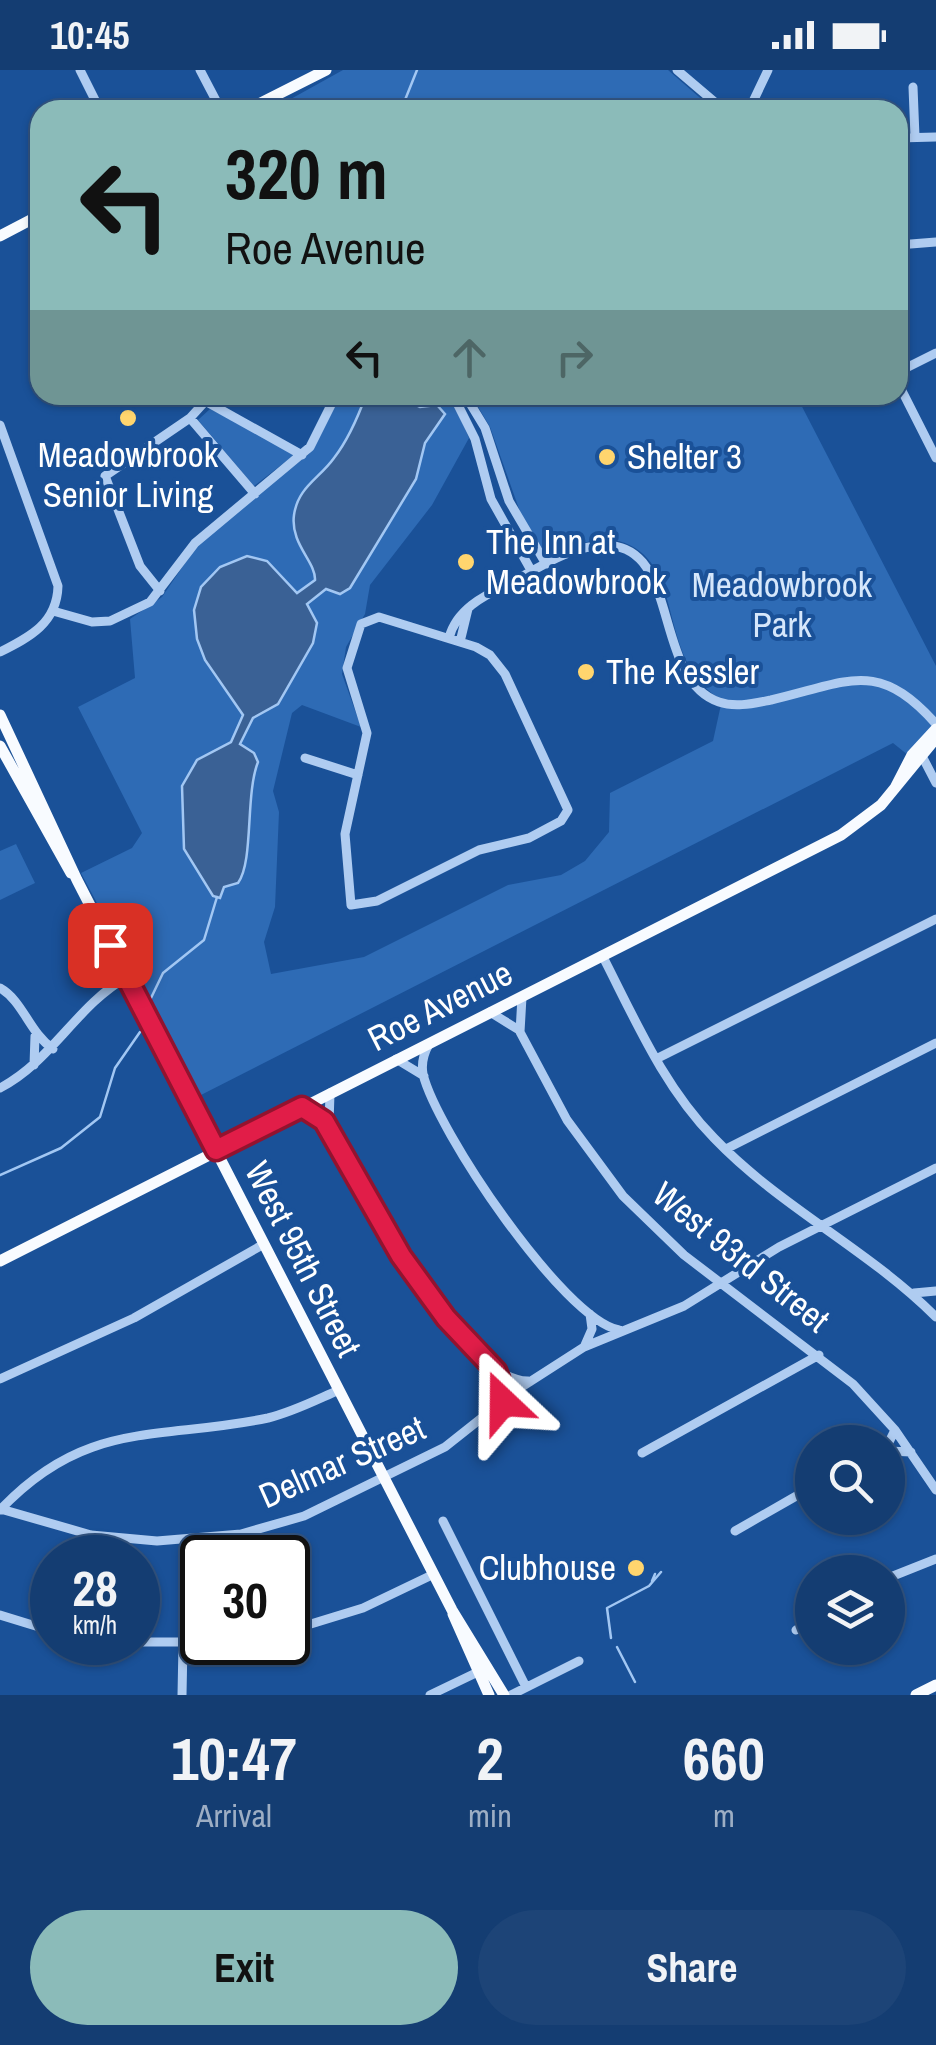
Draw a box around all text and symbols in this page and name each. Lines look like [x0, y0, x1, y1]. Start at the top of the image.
text: 10:45 [50, 10, 130, 61]
text: 320 m [225, 127, 388, 221]
icon: left [60, 140, 190, 270]
text: Roe Avenue [225, 217, 425, 278]
icon: left [337, 330, 392, 385]
icon: ahead [442, 330, 497, 385]
icon: right [547, 330, 602, 385]
marker: Meadowbrook Senior Living [117, 407, 139, 429]
place label: Meadowbrook Senior Living [38, 431, 219, 518]
place label: Shelter 3 [627, 433, 742, 480]
marker: Shelter 3 [596, 446, 618, 468]
place label: The Inn at Meadowbrook [486, 518, 667, 605]
marker: The Inn at Meadowbrook [455, 551, 477, 573]
park label: Meadowbrook Park [692, 561, 873, 648]
place label: The Kessler [606, 648, 760, 695]
marker: The Kessler [575, 661, 597, 683]
pin [68, 903, 153, 988]
icon: arrive [83, 918, 138, 973]
street label: Roe Avenue [360, 949, 520, 1062]
street label: West 95th Street [234, 1153, 373, 1364]
street label: West 93rd Street [643, 1171, 840, 1342]
position arrow [451, 1350, 555, 1454]
street label: Delmar Street [251, 1404, 432, 1519]
map controls [795, 1425, 905, 1665]
button: search [795, 1425, 905, 1535]
speed limit sign: 30 [180, 1535, 310, 1665]
place label: Clubhouse [479, 1544, 616, 1591]
text: 28 [72, 1554, 118, 1622]
button: layers [795, 1555, 905, 1665]
marker: Clubhouse [625, 1557, 647, 1579]
text: km/h [73, 1608, 117, 1642]
text: 10:47 [171, 1718, 297, 1799]
text: 2 [476, 1718, 504, 1799]
text: 660 [683, 1718, 765, 1799]
text: Arrival [196, 1794, 272, 1837]
text: min [468, 1794, 512, 1837]
text: m [713, 1794, 735, 1837]
button: Exit [30, 1910, 458, 2025]
button: Share [478, 1910, 906, 2025]

